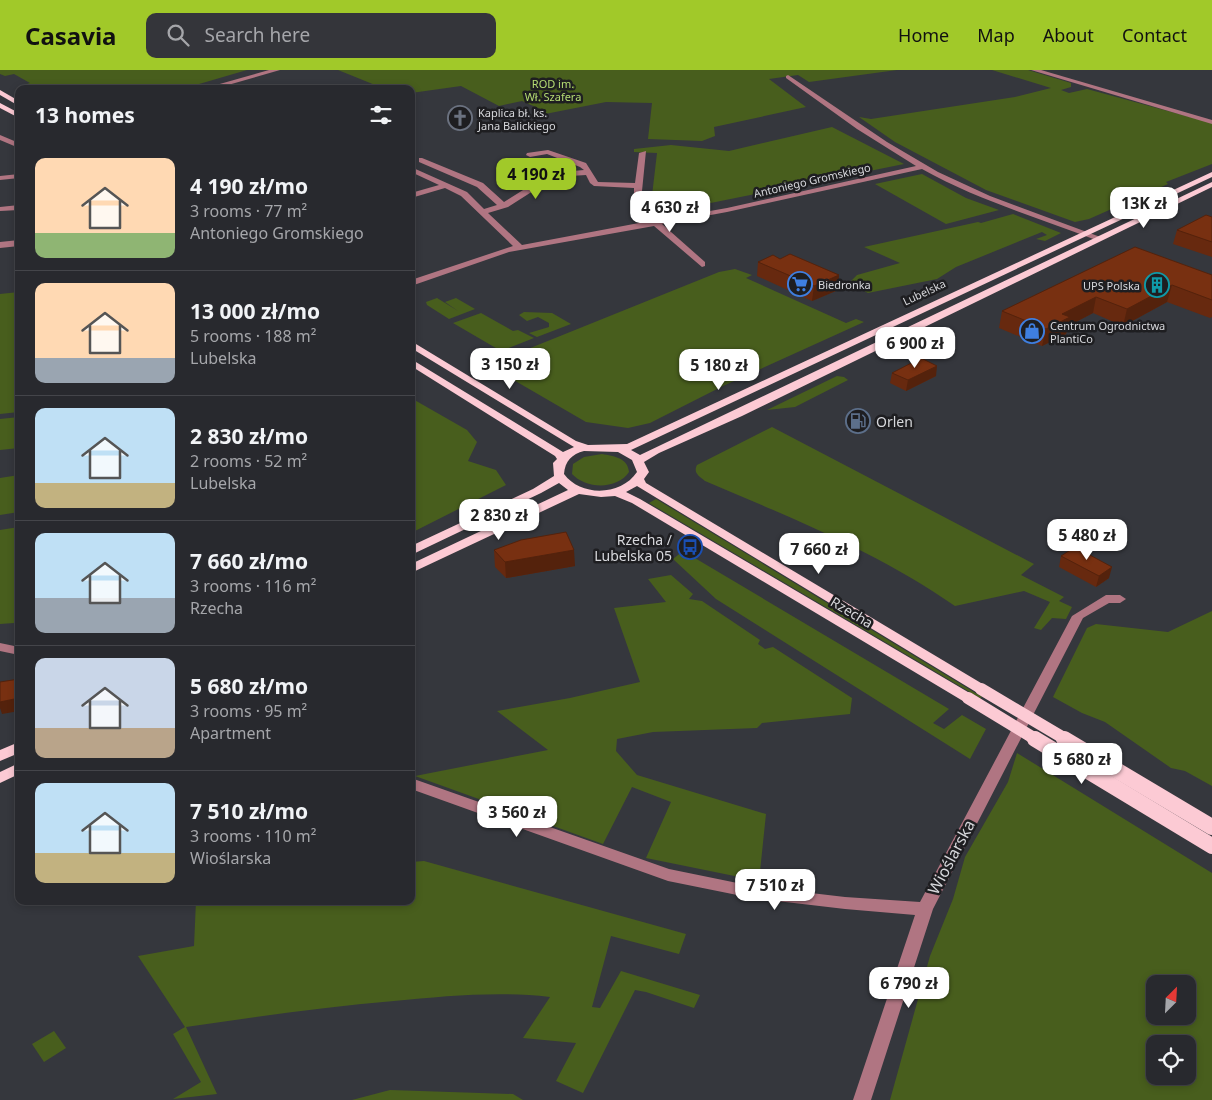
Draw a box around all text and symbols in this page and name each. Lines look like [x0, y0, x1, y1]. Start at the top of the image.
search box [146, 13, 496, 58]
text: Casavia [25, 19, 116, 52]
icon: search [164, 21, 192, 49]
text: Search here [204, 22, 310, 48]
text: Home [898, 23, 949, 47]
text: Map [977, 23, 1015, 47]
text: About [1043, 23, 1094, 47]
text: Contact [1122, 23, 1187, 47]
park label: ROD im. Wł. Szafera [525, 76, 581, 104]
text: 13 homes [35, 101, 135, 129]
icon: filters [367, 101, 395, 129]
church icon: Kaplica bł. ks. Jana Balickiego [447, 105, 473, 131]
place label: Kaplica bł. ks. Jana Balickiego [477, 105, 556, 133]
pin: 4 190 zł [484, 158, 588, 200]
street label: Antoniego Gromskiego [752, 159, 872, 201]
text: 4 190 zł [507, 163, 565, 185]
text: 4 190 zł/mo [190, 172, 308, 200]
icon: home [75, 178, 135, 238]
pin: 13K zł [1103, 186, 1185, 229]
pin: 4 630 zł [618, 190, 722, 233]
text: 13K zł [1121, 192, 1167, 214]
text: 4 630 zł [641, 196, 699, 218]
text: 3 rooms · 77 m² [190, 200, 307, 222]
text: Antoniego Gromskiego [190, 222, 364, 244]
supermarket icon: Biedronka [787, 271, 813, 297]
building icon: UPS Polska [1144, 272, 1170, 298]
street label: Lubelska [900, 276, 948, 308]
place label: Biedronka [818, 277, 871, 292]
place label: UPS Polska [1083, 278, 1140, 293]
text: 13 000 zł/mo [190, 297, 320, 325]
icon: home [75, 303, 135, 363]
shop icon: Centrum Ogrodnictwa PlantiCo [1019, 318, 1045, 344]
place label: Centrum Ogrodnictwa PlantiCo [1050, 318, 1165, 346]
text: 5 rooms · 188 m² [190, 325, 316, 347]
pin: 6 900 zł [863, 326, 967, 369]
text: 6 900 zł [886, 332, 944, 354]
text: Lubelska [190, 347, 256, 369]
pin: 3 150 zł [458, 348, 562, 390]
pin: 5 180 zł [667, 348, 771, 391]
text: 3 150 zł [481, 353, 539, 375]
text: 5 180 zł [690, 354, 748, 376]
fuel station icon: Orlen [845, 408, 871, 434]
place label: Orlen [876, 412, 913, 431]
text: 2 830 zł/mo [190, 422, 308, 450]
icon: home [75, 428, 135, 488]
text: 2 rooms · 52 m² [190, 450, 307, 472]
text: Lubelska [190, 472, 256, 494]
pin: 2 830 zł [447, 498, 551, 541]
text: 2 830 zł [470, 504, 528, 526]
pin: 5 480 zł [1035, 518, 1139, 561]
text: 5 480 zł [1058, 524, 1116, 546]
place label: Rzecha / Lubelska 05 [594, 530, 673, 565]
pin: 7 660 zł [767, 532, 871, 575]
bus stop icon: Rzecha / Lubelska 05 [677, 534, 703, 560]
text: 7 660 zł [790, 538, 848, 560]
text: 7 660 zł/mo [190, 547, 308, 575]
icon: home [75, 553, 135, 613]
text: 3 rooms · 116 m² [190, 575, 316, 597]
street label: Rzecha [827, 592, 877, 632]
text: Rzecha [190, 597, 243, 619]
text: 5 680 zł/mo [190, 672, 308, 700]
icon: home [75, 678, 135, 738]
text: 3 rooms · 95 m² [190, 700, 307, 722]
text: Apartment [190, 722, 271, 744]
pin: 5 680 zł [1030, 742, 1134, 785]
text: 5 680 zł [1053, 748, 1111, 770]
pin: 3 560 zł [465, 796, 569, 838]
text: 7 510 zł/mo [190, 797, 308, 825]
text: 3 560 zł [488, 801, 546, 823]
icon: home [75, 803, 135, 863]
street label: Wioślarska [922, 816, 980, 898]
text: 3 rooms · 110 m² [190, 825, 316, 847]
text: Wioślarska [190, 847, 271, 869]
pin: 7 510 zł [723, 868, 827, 911]
text: 7 510 zł [746, 874, 804, 896]
pin: 6 790 zł [857, 966, 961, 1009]
text: 6 790 zł [880, 972, 938, 994]
north arrow [1146, 975, 1196, 1025]
map controls [1146, 975, 1196, 1085]
button: locate [1146, 1035, 1196, 1085]

